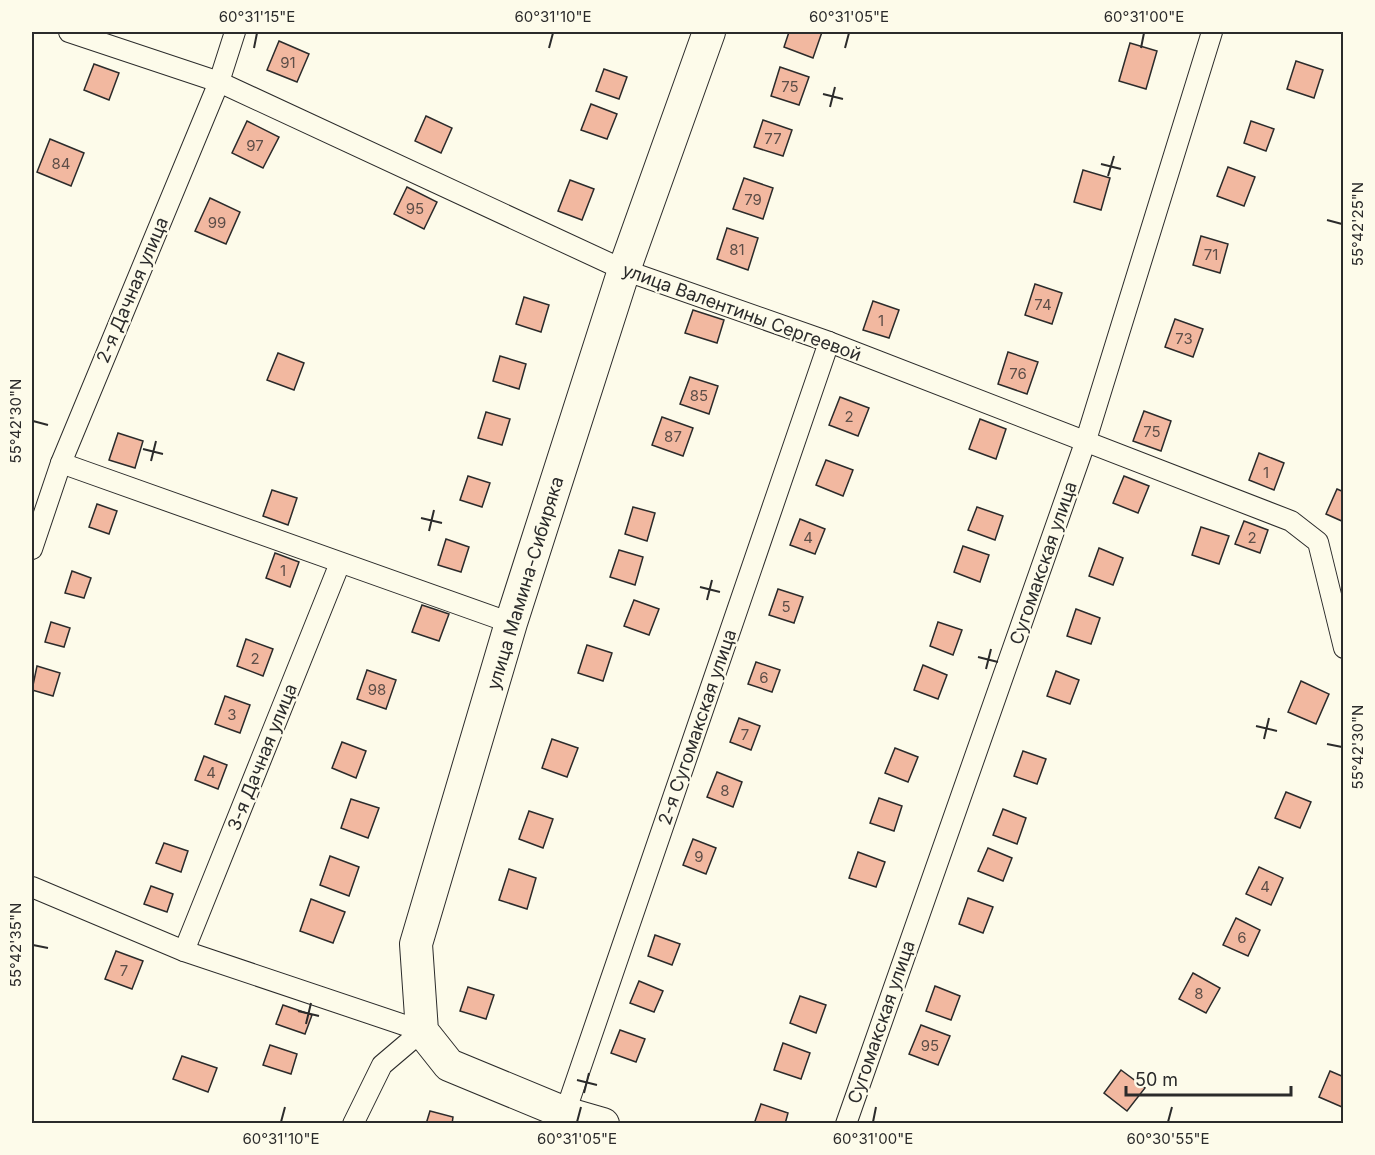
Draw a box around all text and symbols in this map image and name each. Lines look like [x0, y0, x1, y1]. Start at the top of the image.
text: 60°31'15"E [219, 7, 295, 26]
text: 60°31'10"E [514, 7, 592, 26]
text: 60°31'05"E [809, 7, 889, 26]
text: 60°31'00"E [1104, 7, 1184, 26]
house number: 91 [280, 53, 296, 72]
house number: 75 [781, 77, 799, 96]
house number: 77 [764, 129, 782, 148]
house number: 97 [246, 136, 264, 155]
house number: 84 [52, 154, 70, 173]
text: 55°42'25"N [1348, 182, 1367, 266]
house number: 79 [744, 190, 762, 209]
house number: 95 [406, 199, 424, 218]
house number: 99 [208, 213, 226, 232]
street label: 2-я Дачная улица [92, 214, 172, 366]
house number: 81 [729, 240, 745, 259]
house number: 71 [1204, 245, 1218, 264]
street label: улица Валентины Сергеевой [620, 259, 864, 365]
house number: 74 [1034, 295, 1052, 314]
house number: 1 [878, 311, 884, 330]
house number: 73 [1175, 329, 1193, 348]
house number: 76 [1009, 364, 1027, 383]
text: 55°42'30"N [6, 379, 25, 463]
house number: 85 [690, 386, 708, 405]
house number: 2 [844, 407, 854, 426]
house number: 75 [1143, 422, 1161, 441]
house number: 87 [664, 427, 682, 446]
house number: 1 [1263, 463, 1269, 482]
street label: улица Мамина-Сибиряка [482, 474, 568, 692]
street label: Сугомакская улица [1005, 479, 1081, 647]
house number: 4 [803, 528, 813, 547]
house number: 2 [1247, 528, 1257, 547]
house number: 1 [280, 561, 286, 580]
house number: 5 [781, 597, 791, 616]
street label: 2-я Сугомакская улица [654, 626, 740, 828]
house number: 2 [250, 649, 260, 668]
house number: 6 [759, 668, 769, 687]
street label: 3-я Дачная улица [223, 680, 301, 834]
house number: 98 [368, 680, 386, 699]
house number: 3 [227, 705, 237, 724]
text: 55°42'30"N [1348, 705, 1367, 789]
house number: 7 [741, 725, 749, 744]
house number: 4 [206, 763, 216, 782]
house number: 8 [720, 781, 730, 800]
house number: 9 [694, 847, 704, 866]
house number: 4 [1260, 877, 1270, 896]
text: 55°42'35"N [6, 903, 25, 987]
house number: 6 [1237, 928, 1247, 947]
street label: Сугомакская улица [843, 938, 919, 1106]
house number: 7 [120, 961, 128, 980]
house number: 8 [1194, 984, 1204, 1003]
house number: 95 [921, 1036, 939, 1055]
scale bar [1126, 1059, 1291, 1097]
text: 50 m [1135, 1069, 1178, 1090]
text: 60°31'10"E [242, 1129, 320, 1148]
text: 60°31'05"E [537, 1129, 617, 1148]
text: 60°31'00"E [833, 1129, 913, 1148]
text: 60°30'55"E [1126, 1129, 1210, 1148]

